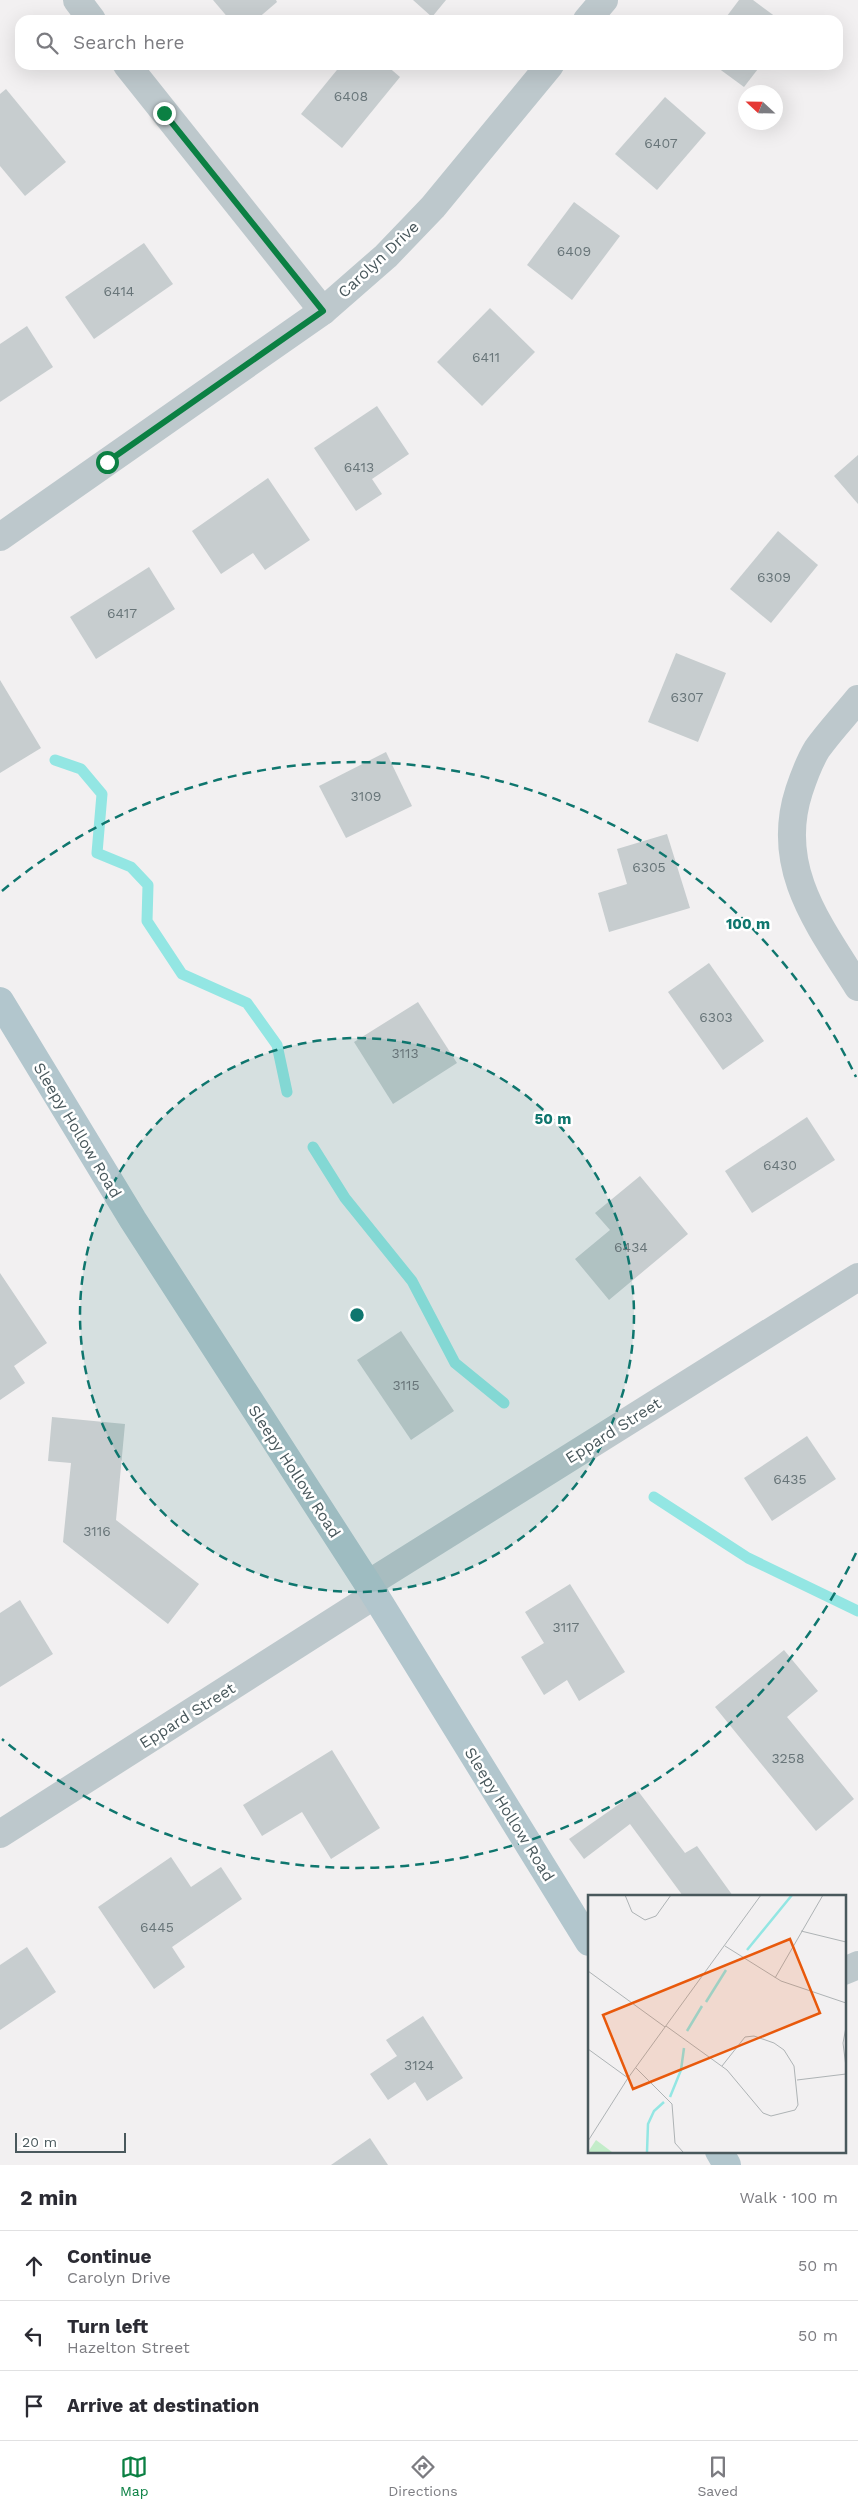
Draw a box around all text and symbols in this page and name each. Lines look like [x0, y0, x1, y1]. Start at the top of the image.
search box [15, 15, 843, 70]
icon: search [33, 29, 61, 57]
text: Search here [73, 31, 184, 54]
north arrow [738, 85, 783, 130]
house number: 6408 [334, 88, 368, 104]
route end [153, 102, 176, 125]
house number: 6407 [644, 135, 678, 151]
street label: Carolyn Drive [334, 217, 423, 302]
house number: 6409 [557, 243, 591, 259]
house number: 6414 [104, 283, 134, 299]
house number: 6411 [472, 349, 500, 365]
route start [96, 451, 119, 474]
house number: 6413 [344, 459, 374, 475]
house number: 6309 [757, 569, 791, 585]
house number: 6417 [107, 605, 137, 621]
house number: 6307 [671, 689, 704, 705]
house number: 3109 [351, 788, 381, 804]
house number: 6305 [632, 859, 666, 875]
text: 100 m [726, 915, 770, 933]
house number: 6303 [699, 1009, 733, 1025]
house number: 3113 [391, 1045, 419, 1061]
street label: Sleepy Hollow Road [30, 1059, 126, 1201]
text: 50 m [535, 1110, 571, 1128]
house number: 6430 [763, 1157, 797, 1173]
house number: 6434 [614, 1239, 648, 1255]
centre of rings [348, 1306, 366, 1324]
house number: 3115 [392, 1377, 420, 1393]
street label: Eppard Street [562, 1393, 665, 1467]
street label: Sleepy Hollow Road [245, 1401, 345, 1541]
house number: 6435 [773, 1471, 807, 1487]
house number: 3116 [83, 1523, 111, 1539]
house number: 3117 [553, 1619, 580, 1635]
street label: Eppard Street [136, 1678, 239, 1752]
street label: Sleepy Hollow Road [461, 1744, 559, 1885]
house number: 3258 [771, 1750, 805, 1766]
inset map [588, 1895, 846, 2152]
house number: 6445 [140, 1919, 174, 1935]
house number: 3124 [404, 2057, 434, 2073]
scale bar [15, 2130, 126, 2153]
text: 20 m [22, 2134, 57, 2150]
text: 2 min [20, 2185, 77, 2210]
text: Walk · 100 m [740, 2188, 838, 2207]
text: Continue [67, 2245, 151, 2268]
icon: ahead [20, 2252, 48, 2280]
text: 50 m [798, 2256, 838, 2275]
text: Carolyn Drive [67, 2268, 171, 2287]
text: Turn left [67, 2315, 148, 2338]
icon: left [20, 2322, 48, 2350]
text: 50 m [798, 2326, 838, 2345]
text: Hazelton Street [67, 2338, 190, 2357]
icon: arrive [20, 2392, 48, 2420]
text: Arrive at destination [67, 2394, 259, 2417]
tab: Map [120, 2453, 149, 2499]
tab: Directions [388, 2453, 458, 2499]
tab: Saved [697, 2453, 738, 2499]

